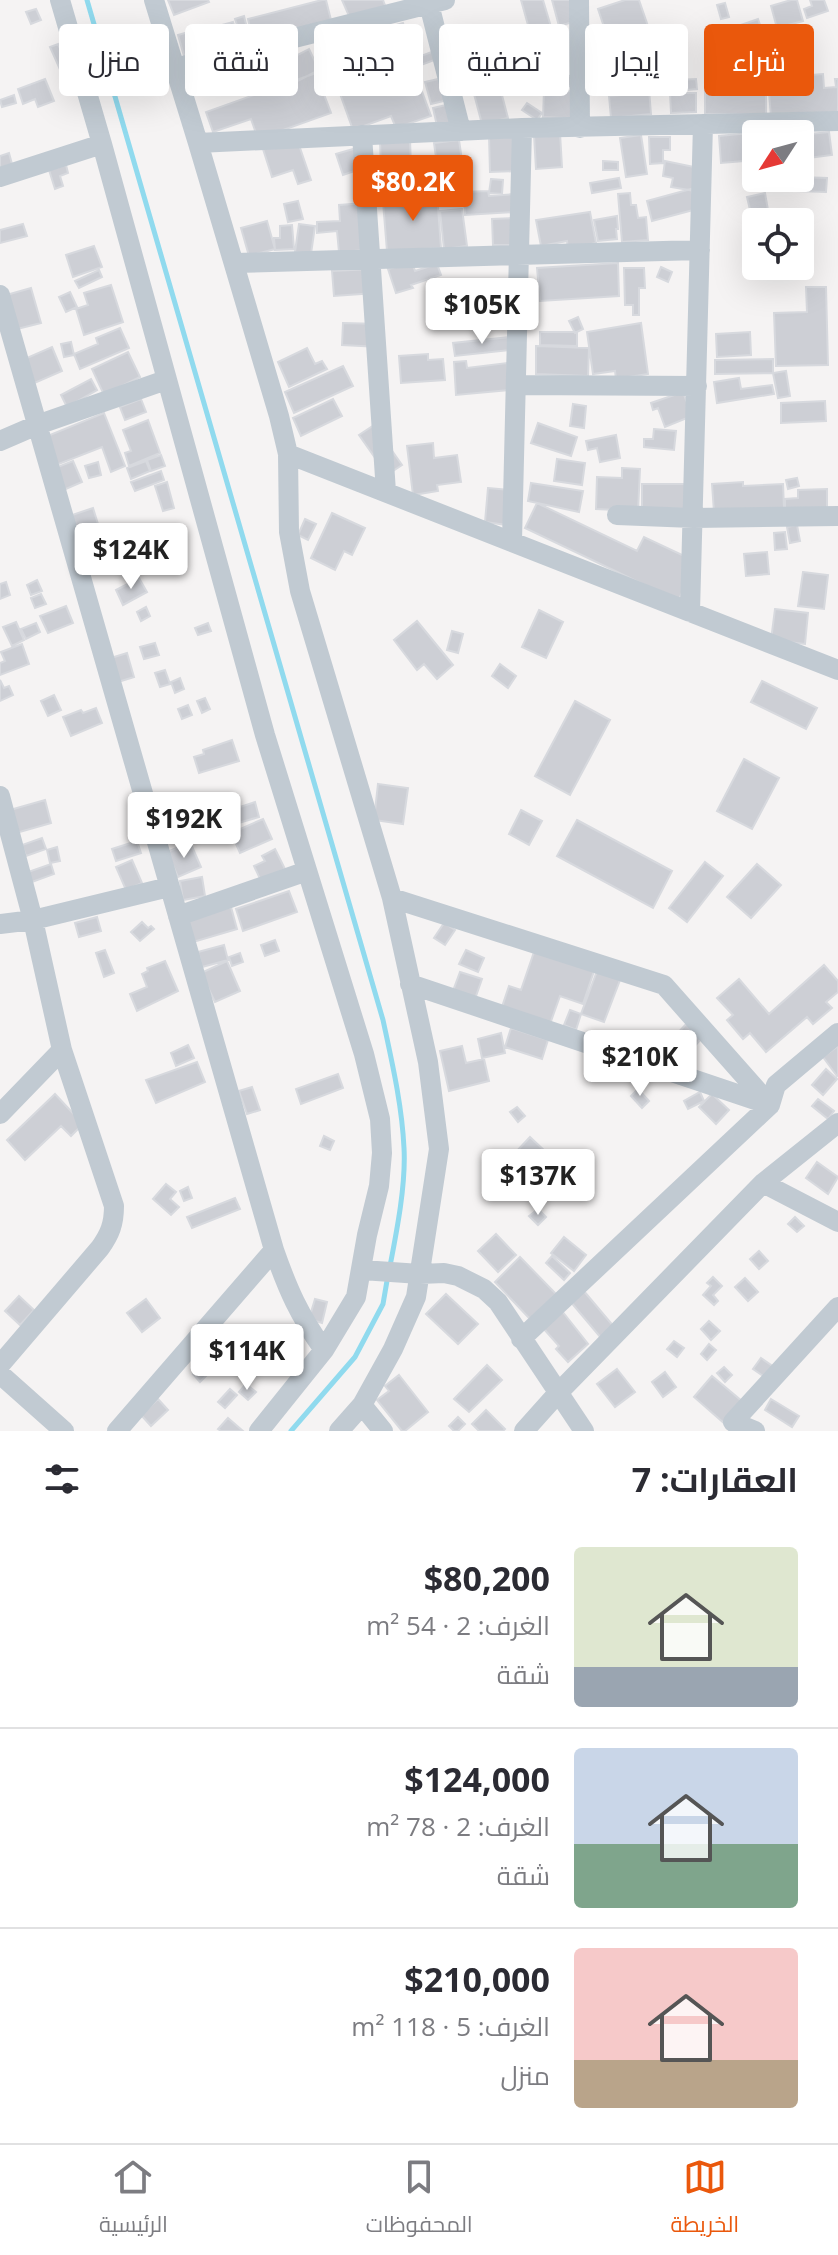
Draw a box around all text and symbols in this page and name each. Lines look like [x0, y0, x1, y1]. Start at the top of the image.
chip: منزل [59, 24, 169, 96]
chip: شقة [185, 24, 298, 96]
chip: جديد [314, 24, 423, 96]
chip: تصفية [439, 24, 569, 96]
chip: إيجار [585, 24, 688, 96]
chip: شراء [704, 24, 814, 96]
north arrow [742, 120, 814, 192]
map controls [742, 120, 814, 280]
pin: $80.2K [348, 155, 478, 223]
text: $80.2K [371, 163, 455, 199]
button: locate [742, 208, 814, 280]
pin: $105K [426, 278, 538, 346]
text: $105K [444, 286, 520, 322]
pin: $124K [75, 523, 187, 591]
text: $124K [93, 531, 169, 567]
pin: $192K [128, 792, 240, 860]
text: $192K [146, 800, 222, 836]
pin: $210K [584, 1030, 696, 1098]
text: $210K [602, 1038, 678, 1074]
pin: $137K [482, 1149, 594, 1217]
text: $137K [500, 1157, 576, 1193]
pin: $114K [191, 1324, 303, 1392]
text: $114K [209, 1332, 285, 1368]
text: العقارات: 7 [632, 1456, 798, 1502]
icon: filters [40, 1457, 84, 1501]
text: $80,200 [424, 1555, 550, 1601]
icon: home [638, 1579, 734, 1675]
text: الغرف: 2 · 54 m² [366, 1607, 550, 1643]
text: شقة [497, 1656, 550, 1692]
text: $124,000 [404, 1756, 550, 1802]
icon: home [638, 1780, 734, 1876]
text: الغرف: 2 · 78 m² [366, 1808, 550, 1844]
text: شقة [497, 1857, 550, 1893]
text: $210,000 [404, 1956, 550, 2002]
icon: home [638, 1980, 734, 2076]
text: الغرف: 5 · 118 m² [351, 2008, 550, 2044]
text: منزل [501, 2057, 550, 2093]
tab: الرئيسية [99, 2155, 168, 2245]
tab: المحفوظات [366, 2155, 473, 2245]
tab: الخريطة [670, 2155, 739, 2245]

